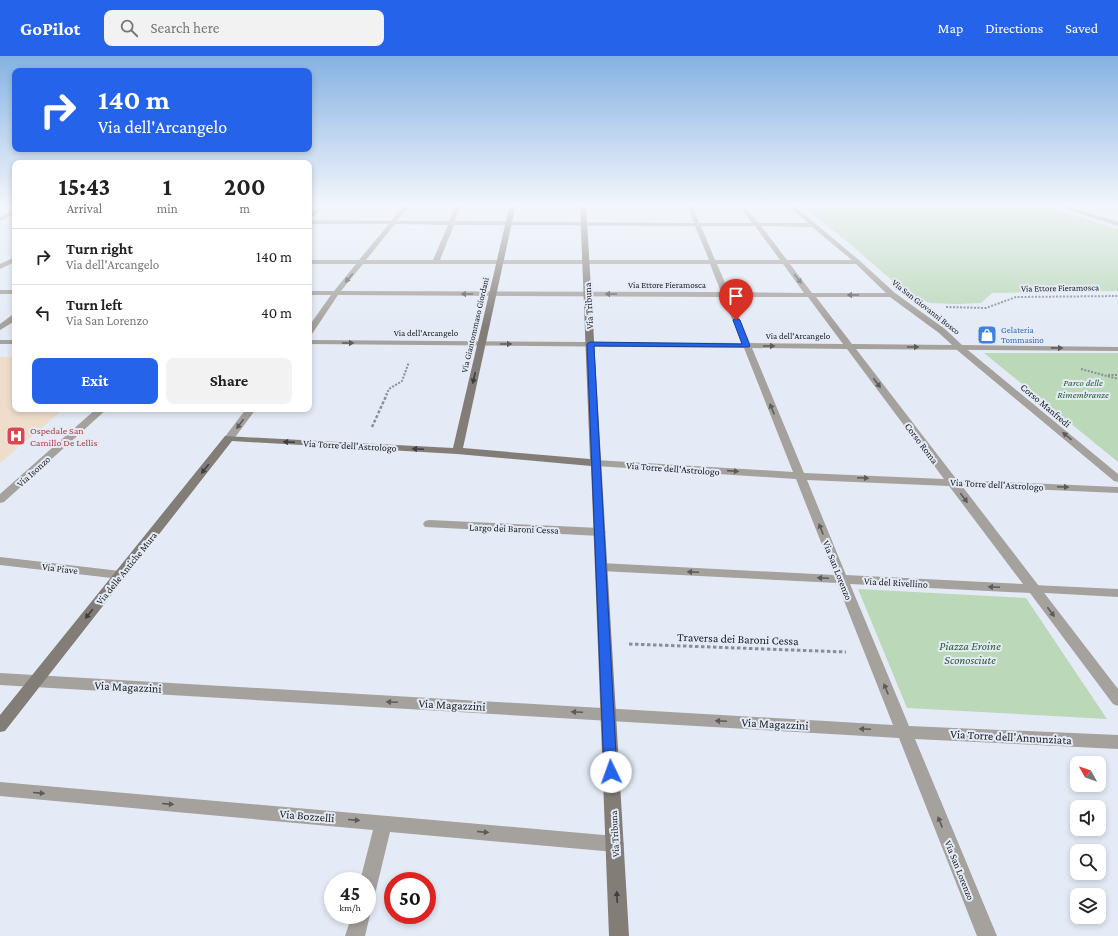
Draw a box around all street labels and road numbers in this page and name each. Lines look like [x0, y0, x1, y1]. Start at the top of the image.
street label: Via Giantommaso Giordani [459, 276, 491, 374]
street label: Via San Giovanni Bosco [890, 277, 962, 337]
street label: Via Ettore Fieramosca [628, 280, 706, 290]
street label: Via Tribuna [582, 282, 595, 330]
street label: Via Ettore Fieramosca [1021, 282, 1099, 294]
street label: Via dell'Arcangelo [394, 328, 459, 338]
street label: Via dell'Arcangelo [766, 331, 831, 341]
street label: Corso Manfredi [1018, 381, 1073, 430]
street label: Corso Roma [903, 421, 941, 466]
street label: Via Torre dell'Astrologo [303, 438, 397, 453]
street label: Via Isonzo [14, 453, 52, 489]
street label: Via Torre dell'Astrologo [626, 460, 720, 477]
street label: Via Torre dell'Astrologo [950, 477, 1044, 492]
street label: Largo dei Baroni Cessa [469, 521, 559, 536]
street label: Via delle Antiche Mura [94, 530, 159, 607]
street label: Via San Lorenzo [821, 539, 855, 602]
street label: Via Piave [41, 561, 79, 576]
street label: Via del Rivellino [864, 575, 928, 590]
street label: Traversa dei Baroni Cessa [677, 630, 799, 648]
street label: Via Magazzini [94, 678, 162, 696]
street label: Via Magazzini [418, 696, 486, 714]
street label: Via Magazzini [741, 715, 809, 733]
street label: Via Torre dell'Annunziata [950, 727, 1073, 747]
street label: Via Bozzelli [279, 807, 335, 825]
street label: Via Tribuna [608, 810, 621, 858]
street label: Via San Lorenzo [943, 839, 977, 902]

